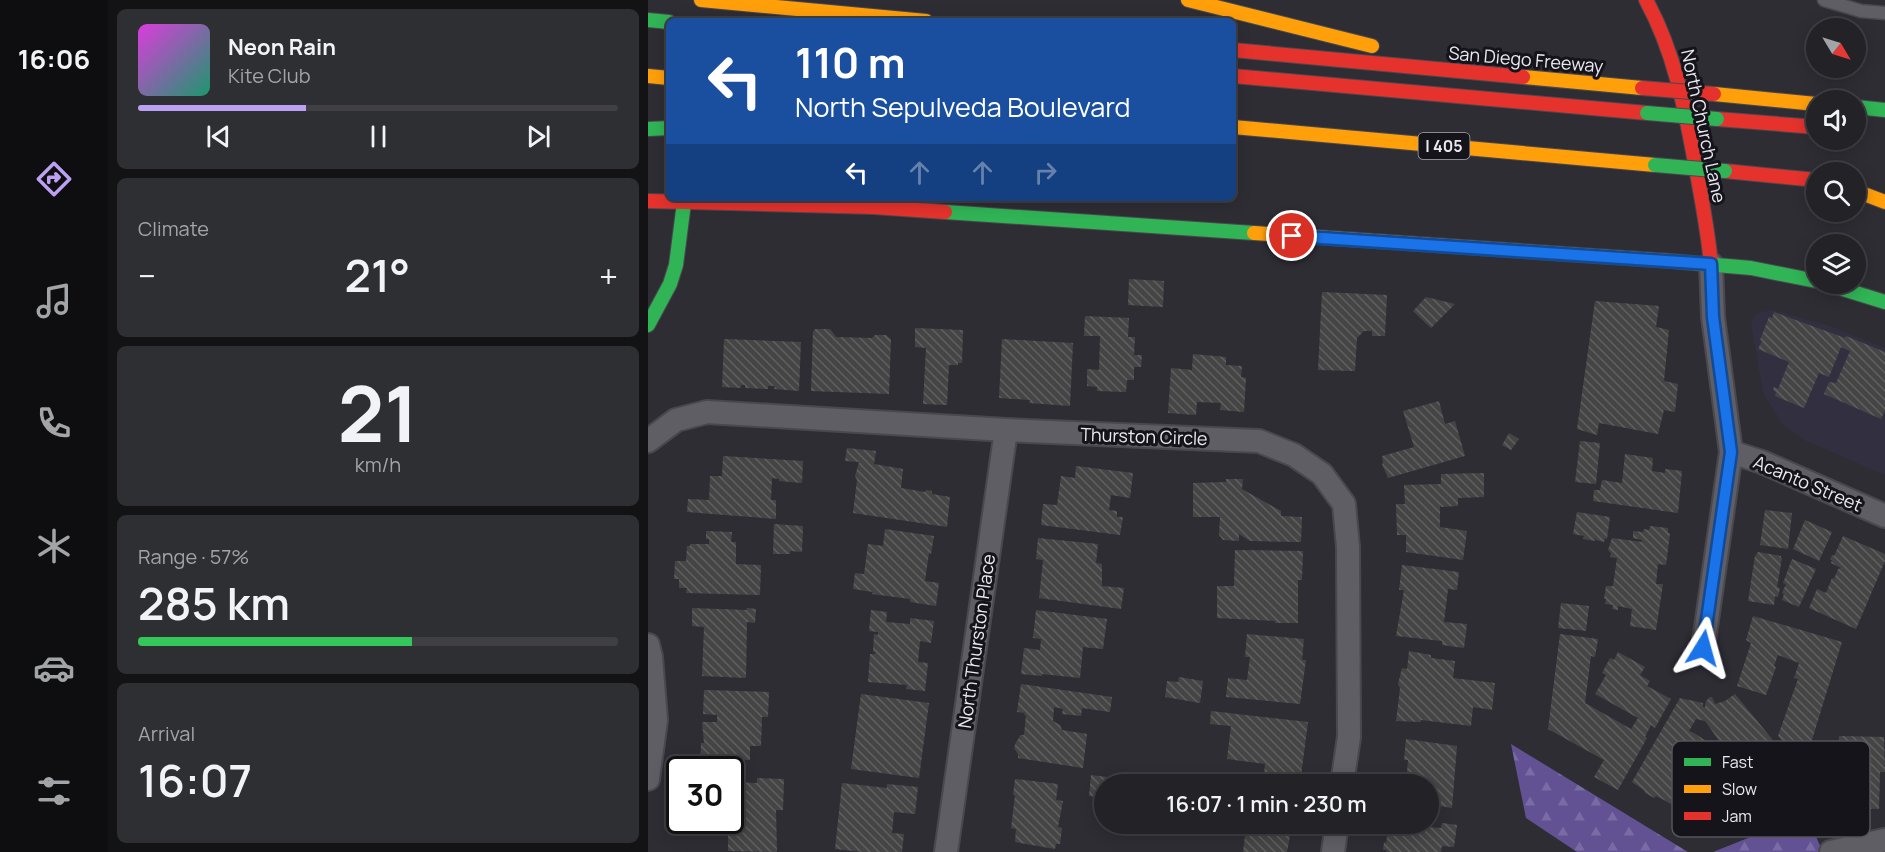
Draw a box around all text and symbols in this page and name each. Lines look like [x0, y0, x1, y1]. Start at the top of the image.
north arrow [1806, 18, 1866, 78]
map controls [1806, 18, 1866, 294]
text: Neon Rain [228, 32, 336, 62]
text: 110 m [795, 33, 906, 91]
text: 16:06 [18, 40, 90, 77]
street label: San Diego Freeway [1448, 40, 1605, 78]
icon: left [696, 42, 774, 120]
street label: North Church Lane [1676, 47, 1732, 205]
text: Kite Club [228, 62, 311, 89]
text: North Sepulveda Boulevard [795, 88, 1131, 125]
button: sound [1806, 90, 1866, 150]
icon: previous [202, 120, 235, 153]
icon: pause [362, 120, 395, 153]
icon: next [522, 120, 555, 153]
road number: I 405 [1418, 133, 1470, 159]
icon: left [840, 156, 873, 189]
icon: ahead [903, 156, 936, 189]
icon: ahead [966, 156, 999, 189]
icon: right [1029, 156, 1062, 189]
icon: directions [33, 158, 75, 200]
button: search [1806, 162, 1866, 222]
pin [1266, 210, 1317, 261]
text: Climate [138, 215, 209, 242]
icon: arrive [1275, 219, 1308, 252]
button: layers [1806, 234, 1866, 294]
text: 21° [345, 244, 410, 306]
text: − [138, 253, 156, 298]
text: + [599, 253, 618, 298]
icon: music [33, 280, 75, 322]
text: 21 [338, 359, 418, 465]
icon: phone [33, 402, 75, 444]
street label: Thurston Circle [1080, 422, 1208, 450]
street label: Acanto Street [1750, 449, 1866, 517]
text: km/h [355, 451, 401, 478]
icon: climate [33, 525, 75, 567]
text: Range · 57% [138, 543, 249, 570]
street label: North Thurston Place [952, 552, 1000, 730]
text: 285 km [138, 572, 290, 634]
position arrow [1671, 616, 1735, 680]
icon: car [33, 647, 75, 689]
text: Arrival [138, 720, 195, 747]
legend [1672, 741, 1870, 837]
text: 16:07 [138, 749, 252, 811]
text: Fast [1722, 751, 1753, 773]
speed limit sign: 30 [666, 756, 744, 834]
icon: filters [33, 770, 75, 812]
text: Slow [1722, 778, 1757, 800]
text: 16:07 · 1 min · 230 m [1166, 789, 1367, 819]
text: Jam [1722, 805, 1752, 827]

